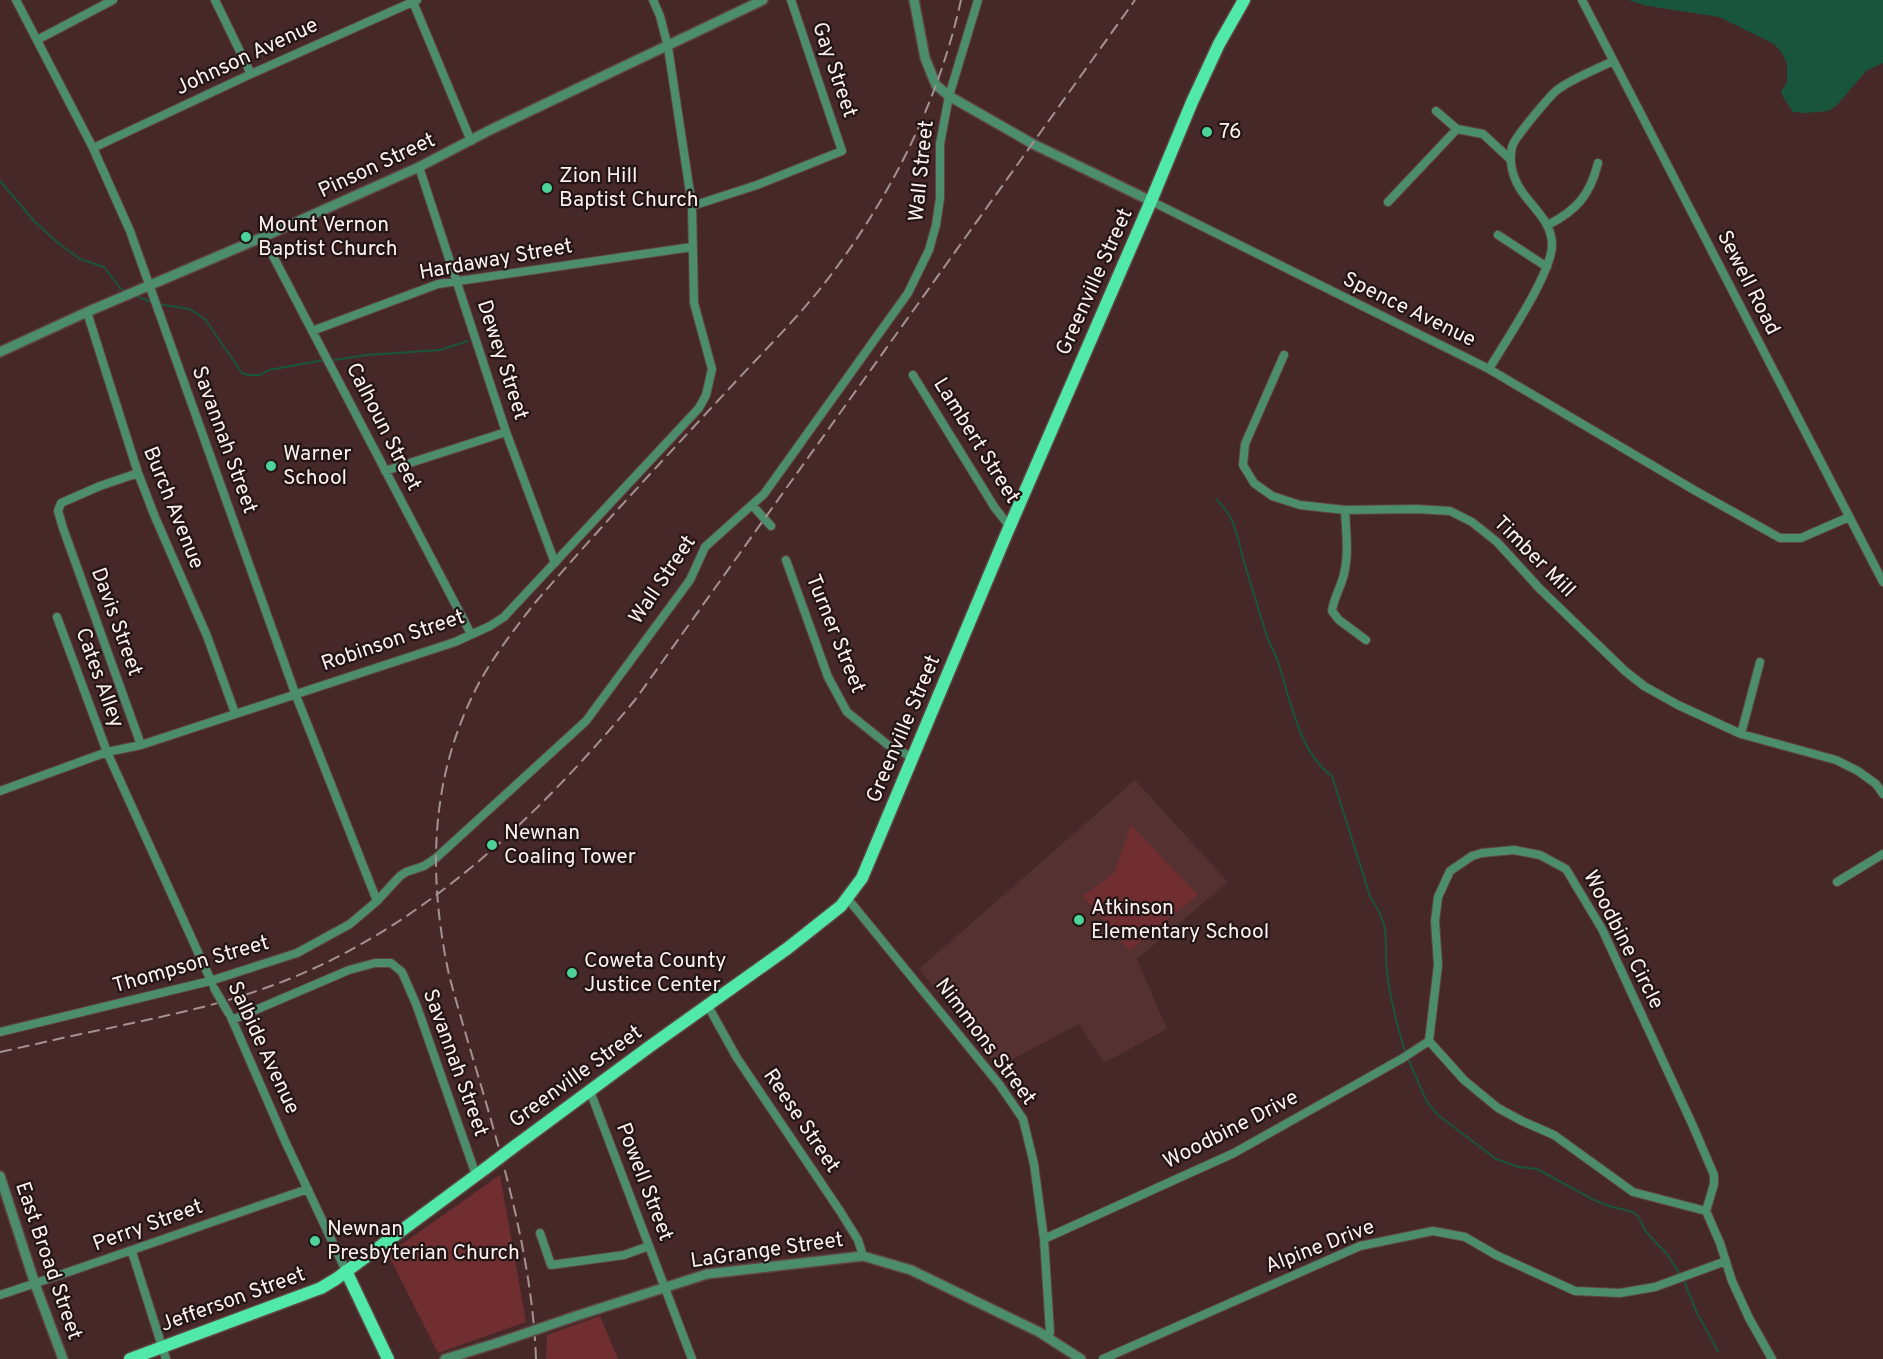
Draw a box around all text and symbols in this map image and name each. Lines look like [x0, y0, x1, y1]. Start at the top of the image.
street label: Johnson Avenue [171, 12, 323, 102]
street label: Gay Street [805, 19, 863, 121]
street label: Wall Street [903, 119, 941, 223]
place label: 76 [1219, 119, 1241, 146]
marker: 76 [1200, 125, 1214, 139]
street label: Pinson Street [314, 127, 440, 205]
place label: Zion Hill Baptist Church [559, 163, 699, 214]
marker: Zion Hill Baptist Church [540, 181, 554, 195]
street label: Greenville Street [1050, 204, 1140, 360]
place label: Mount Vernon Baptist Church [258, 212, 398, 263]
street label: Sewell Road [1710, 226, 1786, 340]
marker: Mount Vernon Baptist Church [239, 230, 253, 244]
street label: Hardaway Street [417, 233, 575, 287]
street label: Spence Avenue [1338, 266, 1480, 354]
street label: Dewey Street [470, 297, 534, 423]
street label: Calhoun Street [339, 358, 427, 496]
street label: Savannah Street [185, 363, 263, 517]
street label: Lambert Street [926, 373, 1026, 509]
place label: Warner School [283, 441, 351, 492]
street label: Burch Avenue [136, 443, 210, 573]
marker: Warner School [264, 459, 278, 473]
street label: Timber Mill [1487, 510, 1581, 604]
street label: Wall Street [623, 530, 703, 630]
street label: Davis Street [84, 564, 148, 680]
street label: Turner Street [799, 571, 871, 697]
street label: Robinson Street [318, 604, 468, 678]
street label: Cates Alley [68, 624, 130, 732]
street label: Greenville Street [861, 651, 947, 807]
place label: Newnan Coaling Tower [504, 820, 636, 871]
marker: Newnan Coaling Tower [485, 838, 499, 852]
street label: Woodbine Circle [1576, 866, 1670, 1014]
place label: Atkinson Elementary School [1091, 895, 1269, 946]
marker: Atkinson Elementary School [1072, 913, 1086, 927]
street label: Thompson Street [110, 930, 272, 1000]
place label: Coweta County Justice Center [584, 948, 726, 999]
marker: Coweta County Justice Center [565, 966, 579, 980]
street label: Nimmons Street [928, 973, 1042, 1111]
street label: Salbide Avenue [220, 977, 306, 1119]
street label: Savannah Street [416, 986, 494, 1140]
street label: Greenville Street [504, 1020, 648, 1134]
street label: Reese Street [756, 1064, 846, 1178]
street label: Woodbine Drive [1159, 1084, 1303, 1176]
street label: Powell Street [609, 1119, 679, 1245]
street label: East Broad Street [8, 1178, 88, 1344]
street label: Perry Street [89, 1194, 207, 1258]
street label: Alpine Drive [1261, 1214, 1379, 1280]
place label: Newnan Presbyterian Church [327, 1216, 520, 1267]
street label: LaGrange Street [689, 1227, 845, 1275]
marker: Newnan Presbyterian Church [308, 1234, 322, 1248]
street label: Jefferson Street [157, 1261, 309, 1339]

